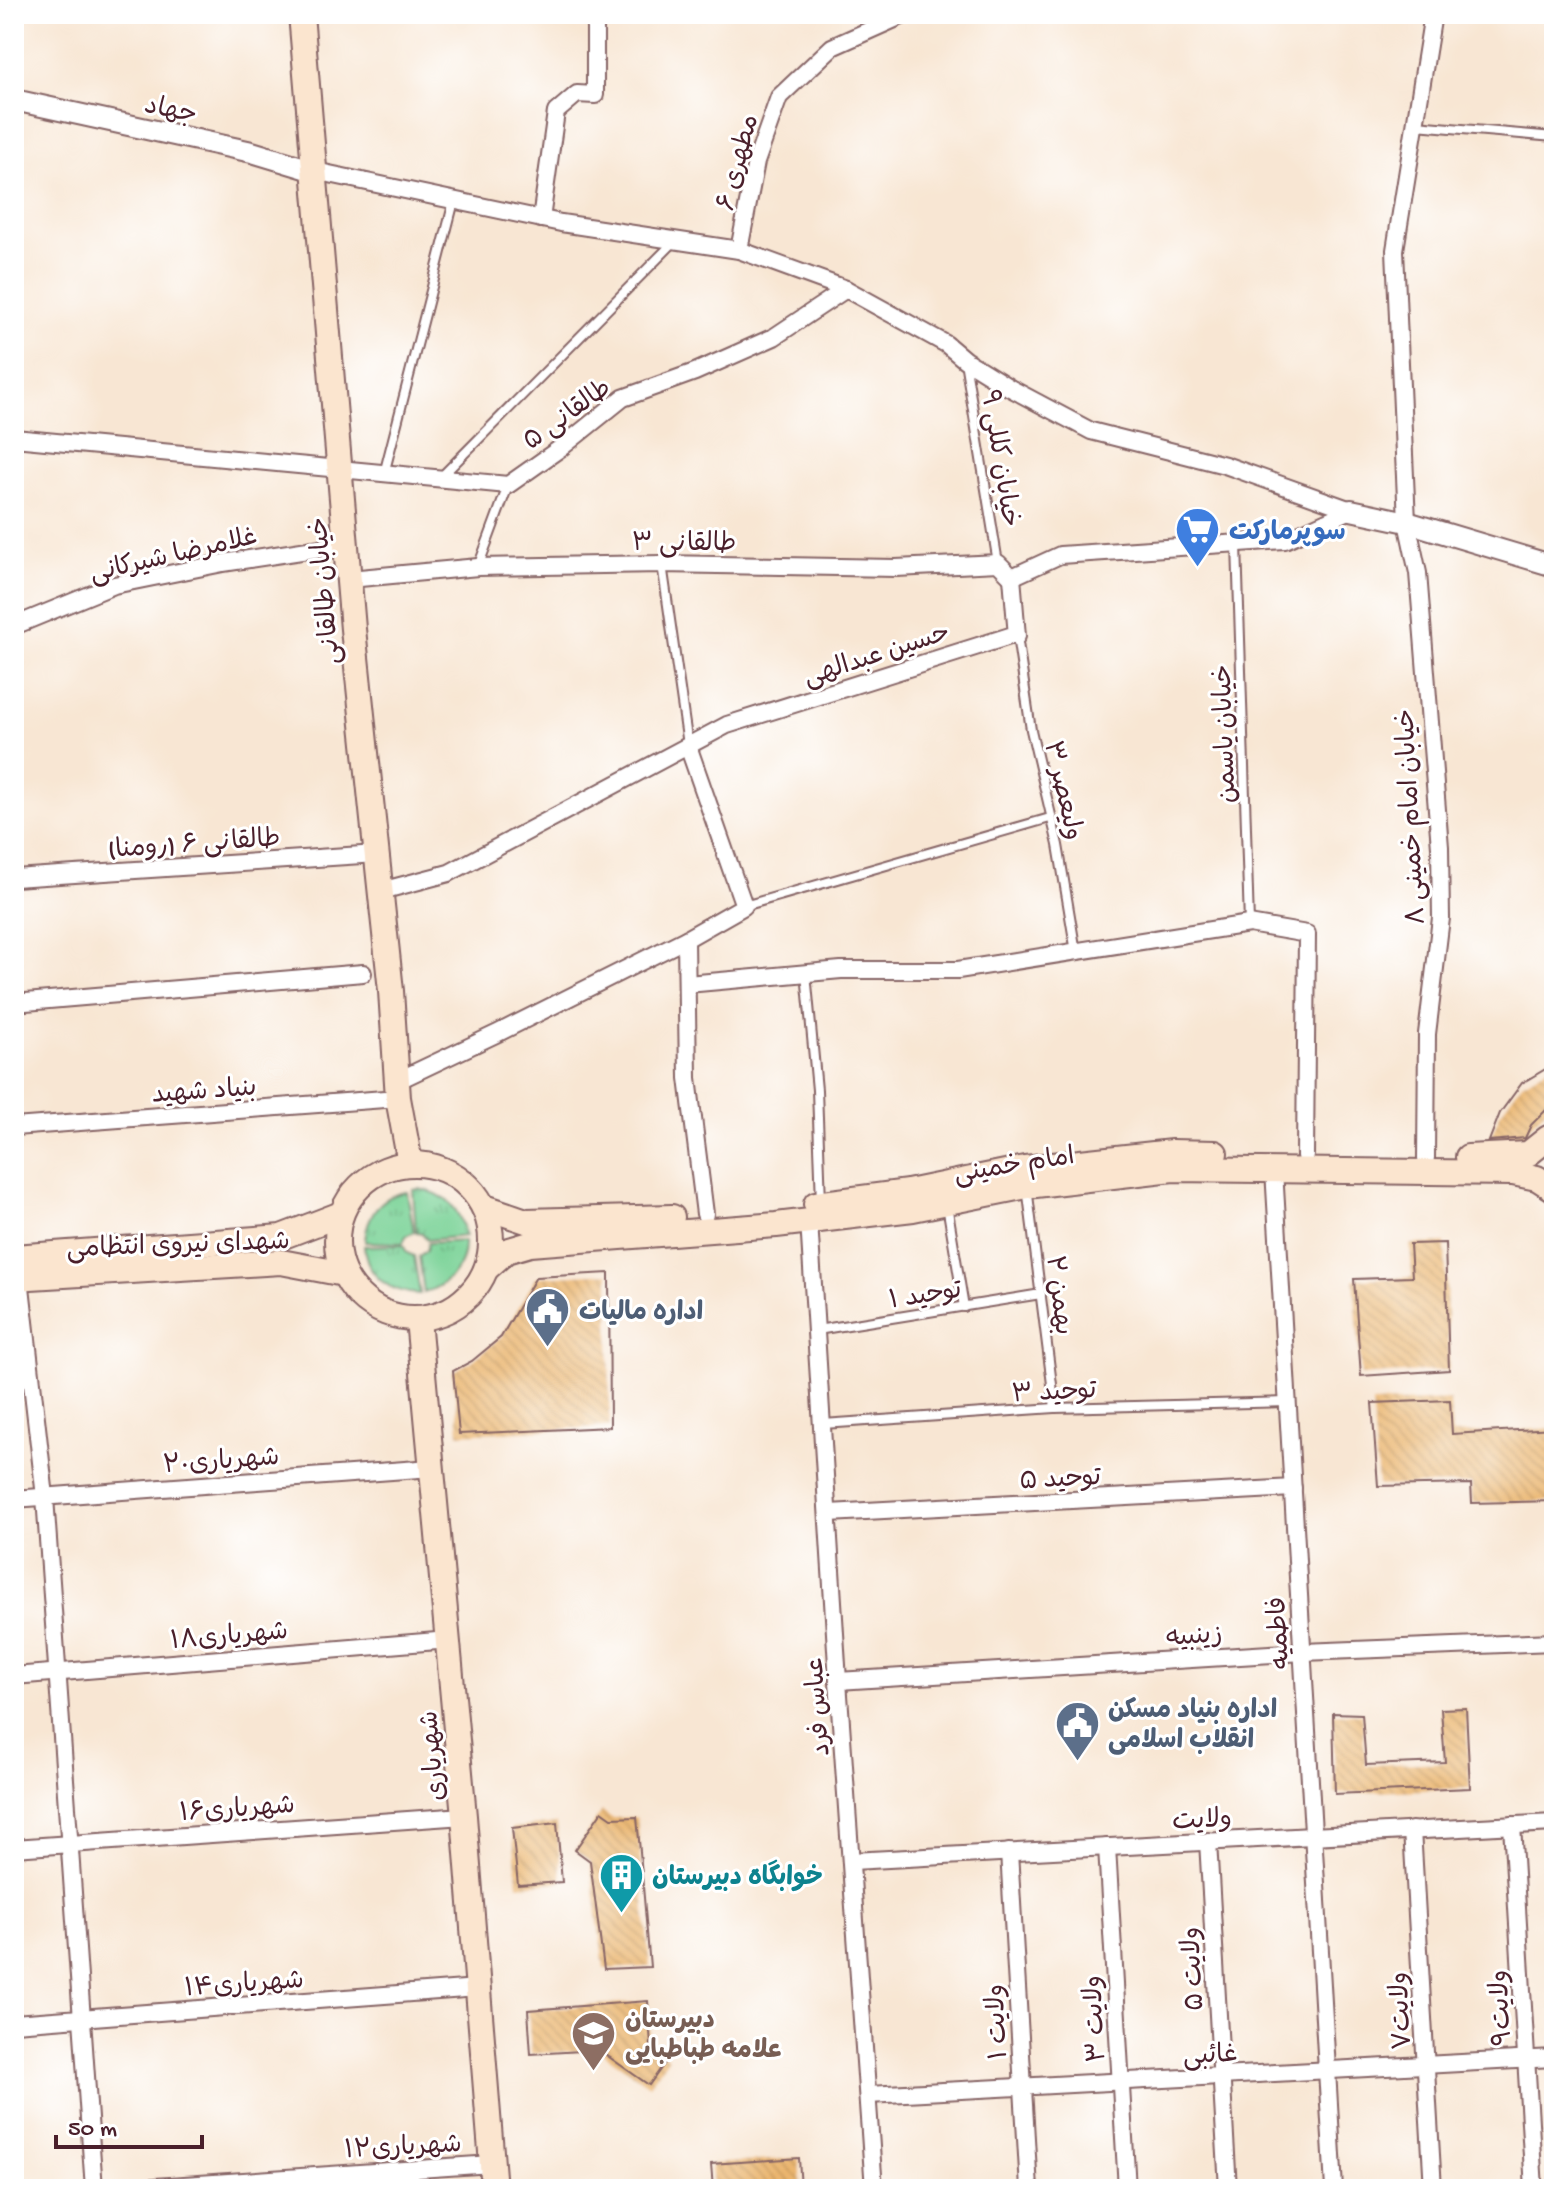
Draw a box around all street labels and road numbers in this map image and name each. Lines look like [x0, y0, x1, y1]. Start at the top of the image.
street label: جهاد [141, 92, 199, 133]
street label: مطهری ۶ [713, 112, 768, 215]
street label: طالقانی ۵ [519, 374, 619, 459]
street label: خیابان کللی ۹ [971, 388, 1024, 530]
street label: خیابان طالقانی [306, 516, 349, 666]
street label: غلامرضا شیرکانی [87, 523, 261, 592]
street label: طالقانی ۳ [632, 530, 736, 561]
street label: حسین عبدالهی [800, 619, 955, 696]
street label: خیابان یاسمن [1210, 664, 1245, 804]
street label: خیابان امام خمینی ۸ [1392, 708, 1435, 926]
street label: ولیعصر ۳ [1034, 738, 1087, 844]
street label: طالقانی ۶ (رومنا) [107, 825, 282, 868]
street label: بنیاد شهید [151, 1074, 258, 1113]
street label: امام خمینی [952, 1143, 1077, 1192]
street label: شهدای نیروی انتظامی [66, 1228, 290, 1267]
street label: بهمن ۲ [1036, 1254, 1077, 1337]
street label: توحید ۱ [887, 1276, 965, 1318]
street label: توحید ۳ [1011, 1377, 1098, 1412]
street label: شهریاری۲۰ [162, 1444, 281, 1483]
street label: توحید ۵ [1019, 1464, 1102, 1499]
street label: فاطمیه [1264, 1596, 1299, 1670]
street label: شهریاری۱۸ [169, 1618, 290, 1659]
street label: زینبیه [1165, 1621, 1224, 1656]
street label: عباس فرد [802, 1656, 839, 1757]
street label: شهریاری [416, 1709, 455, 1802]
street label: شهریاری۱۶ [179, 1792, 296, 1831]
street label: ولایت [1172, 1805, 1233, 1840]
street label: ولایت ۵ [1178, 1926, 1213, 2011]
street label: شهریاری۱۴ [184, 1967, 305, 2006]
street label: ولایت۹ [1486, 1969, 1521, 2047]
street label: ولایت۷ [1386, 1971, 1421, 2051]
street label: ولایت ۳ [1080, 1974, 1115, 2063]
street label: ولایت ۱ [982, 1983, 1017, 2060]
street label: غائبی [1182, 2041, 1238, 2074]
street label: شهریاری۱۲ [344, 2131, 463, 2168]

